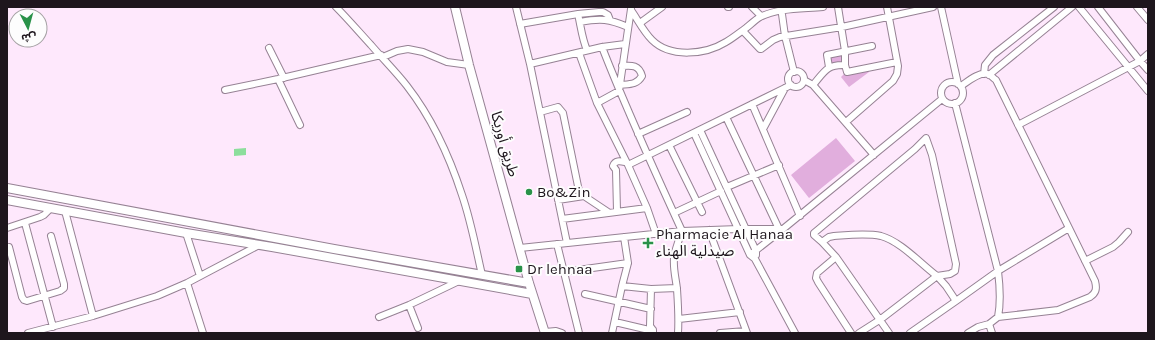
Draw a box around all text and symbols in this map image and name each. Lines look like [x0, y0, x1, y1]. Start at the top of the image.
north arrow [8, 8, 48, 48]
text: ش [21, 30, 37, 45]
street label: طريق أوريكا [486, 109, 523, 179]
place label: Bo&Zin [537, 183, 591, 201]
marker: Bo&Zin [524, 187, 534, 197]
place label: Pharmacie Al Hanaa صيدلية الهناء [656, 225, 793, 260]
marker: Pharmacie Al Hanaa صيدلية الهناء [643, 238, 653, 248]
place label: Dr lehnaa [527, 260, 592, 278]
marker: Dr lehnaa [514, 264, 524, 274]

